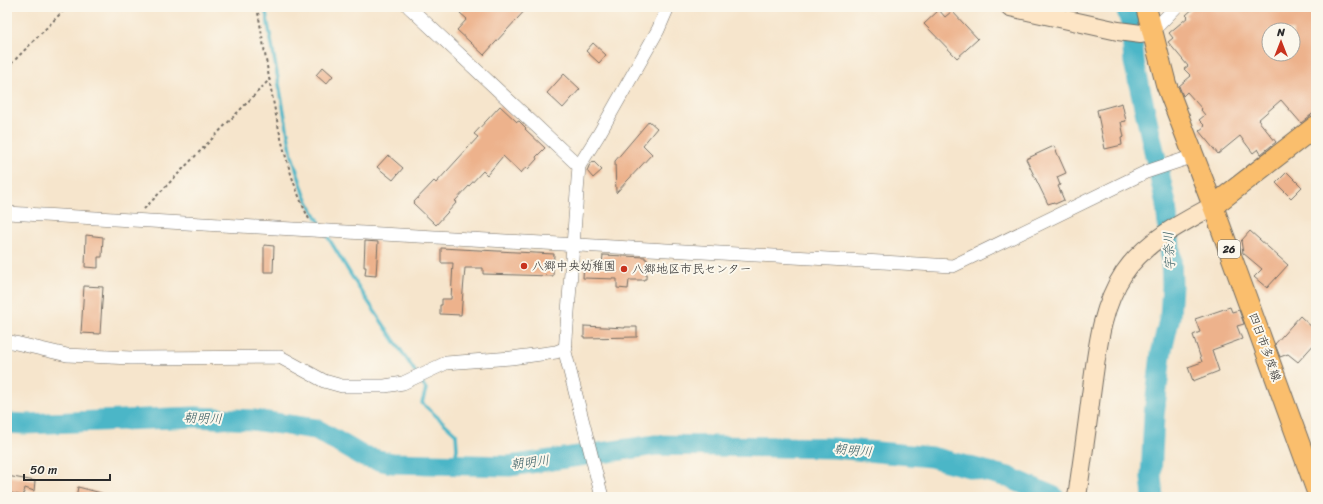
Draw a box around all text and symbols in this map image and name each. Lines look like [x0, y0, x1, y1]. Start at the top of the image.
north arrow [1261, 22, 1301, 62]
text: N [1276, 23, 1285, 42]
water label: 宇奈川 [1156, 231, 1182, 271]
road number: 26 [1218, 240, 1240, 258]
place label: 八郷中央幼稚園 [532, 255, 616, 277]
place label: 八郷地区市民センター [632, 258, 752, 280]
marker: 八郷中央幼稚園 [519, 261, 529, 271]
marker: 八郷地区市民センター [619, 264, 629, 274]
street label: 四日市多度線 [1242, 309, 1288, 385]
water label: 朝明川 [183, 406, 223, 430]
water label: 朝明川 [833, 437, 873, 463]
water label: 朝明川 [509, 448, 551, 476]
scale bar [24, 456, 110, 482]
text: 50 m [30, 459, 57, 481]

